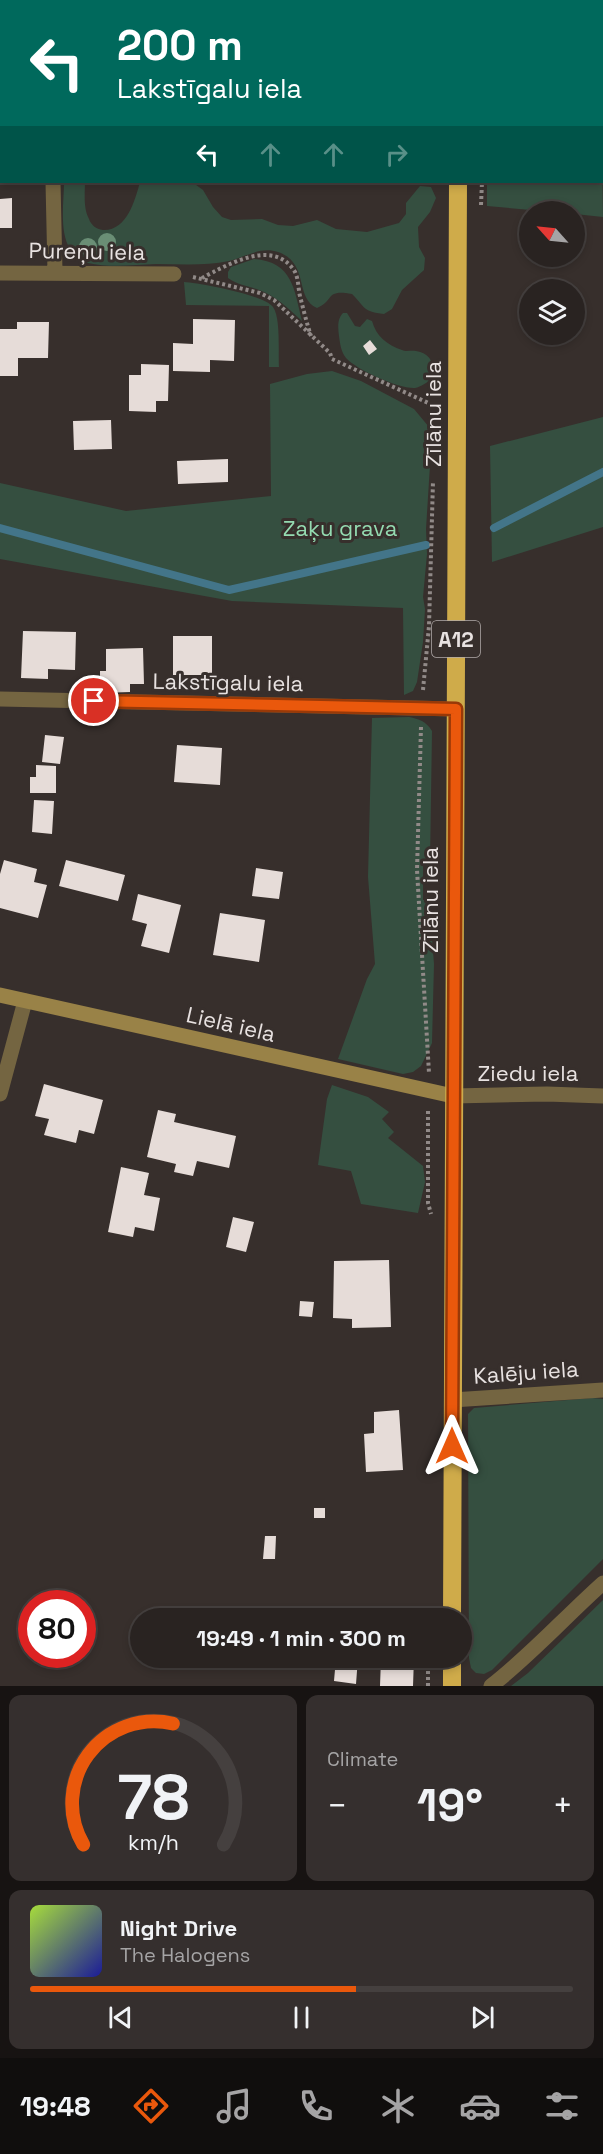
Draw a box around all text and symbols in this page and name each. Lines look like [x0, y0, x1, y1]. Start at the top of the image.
text: 200 m [117, 19, 243, 72]
icon: left [18, 24, 96, 102]
text: Lakstīgalu iela [117, 71, 302, 106]
icon: left [191, 138, 224, 171]
icon: ahead [254, 138, 287, 171]
icon: ahead [317, 138, 350, 171]
icon: right [380, 138, 413, 171]
north arrow [519, 201, 585, 267]
map controls [519, 201, 585, 345]
street label: Pureņu iela [29, 236, 146, 266]
button: layers [519, 279, 585, 345]
street label: Zīlānu iela [419, 361, 447, 467]
park label: Zaķu grava [283, 514, 398, 542]
road number: A12 [432, 621, 480, 657]
street label: Lakstīgalu iela [152, 667, 304, 697]
pin [68, 675, 119, 726]
icon: arrive [77, 684, 110, 717]
street label: Zīlānu iela [416, 847, 444, 953]
street label: Lielā iela [184, 1000, 279, 1048]
street label: Ziedu iela [478, 1059, 579, 1087]
street label: Kalēju iela [472, 1354, 580, 1390]
position arrow [420, 1414, 484, 1478]
speed limit sign: 80 [18, 1590, 96, 1668]
text: 19:49 · 1 min · 300 m [196, 1624, 406, 1652]
text: Climate [327, 1746, 398, 1772]
text: 78 [117, 1758, 189, 1837]
text: 19° [417, 1777, 483, 1834]
text: − [327, 1785, 347, 1827]
text: + [553, 1785, 573, 1827]
text: km/h [127, 1829, 179, 1856]
text: Night Drive [120, 1914, 237, 1942]
text: The Halogens [120, 1942, 250, 1968]
icon: previous [104, 2001, 137, 2034]
icon: pause [285, 2001, 318, 2034]
icon: next [466, 2001, 499, 2034]
icon: directions [130, 2085, 172, 2127]
icon: music [213, 2085, 255, 2127]
icon: phone [295, 2085, 337, 2127]
icon: climate [377, 2085, 419, 2127]
icon: car [459, 2085, 501, 2127]
icon: filters [541, 2085, 583, 2127]
text: 19:48 [20, 2089, 90, 2124]

